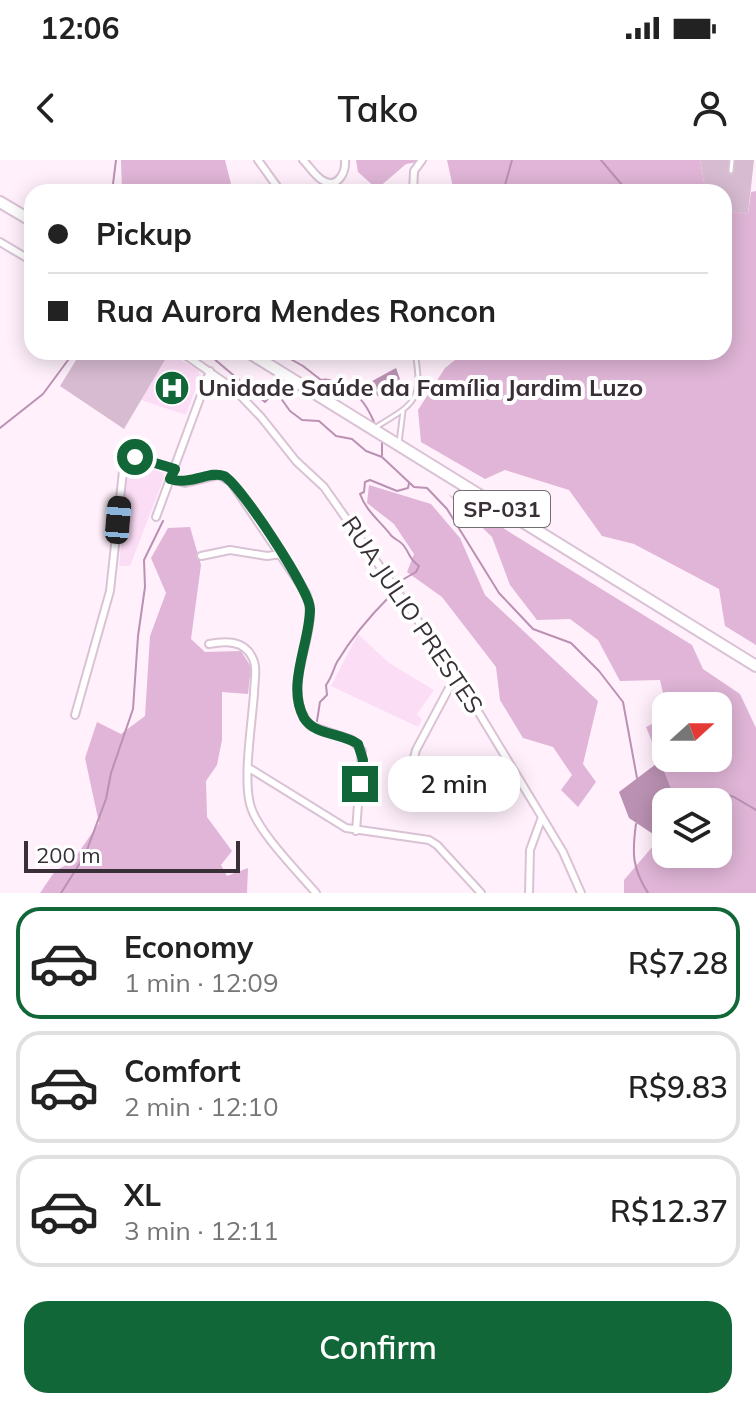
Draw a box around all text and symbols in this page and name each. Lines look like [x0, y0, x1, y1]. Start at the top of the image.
text: 12:06 [40, 9, 119, 47]
icon: back [24, 86, 68, 130]
text: Tako [338, 86, 418, 131]
icon: person [688, 86, 732, 130]
text: Pickup [96, 215, 192, 253]
text: Rua Aurora Mendes Roncon [96, 292, 496, 330]
hospital icon: Unidade Saúde da Família Jardim Luzo [153, 369, 191, 407]
place label: Unidade Saúde da Família Jardim Luzo [198, 372, 643, 402]
route start [117, 439, 153, 475]
road number: SP-031 [454, 491, 550, 527]
car [104, 495, 132, 545]
street label: RUA JULIO PRESTES [336, 510, 490, 719]
north arrow [652, 692, 732, 772]
map controls [652, 692, 732, 868]
callout: 2 min [388, 756, 520, 812]
route end [342, 766, 378, 802]
text: 2 min [420, 767, 488, 800]
button: layers [652, 788, 732, 868]
scale bar [24, 837, 240, 873]
text: 200 m [36, 841, 101, 869]
icon: car [28, 927, 100, 999]
text: Economy [124, 928, 253, 966]
text: R$7.28 [628, 944, 728, 982]
text: 1 min · 12:09 [124, 966, 279, 999]
icon: car [28, 1051, 100, 1123]
text: Comfort [124, 1052, 241, 1090]
text: R$9.83 [628, 1068, 728, 1106]
text: 2 min · 12:10 [124, 1090, 279, 1123]
icon: car [28, 1175, 100, 1247]
text: XL [124, 1176, 161, 1214]
text: R$12.37 [610, 1192, 728, 1230]
text: 3 min · 12:11 [124, 1214, 279, 1247]
button: Confirm [24, 1301, 732, 1393]

